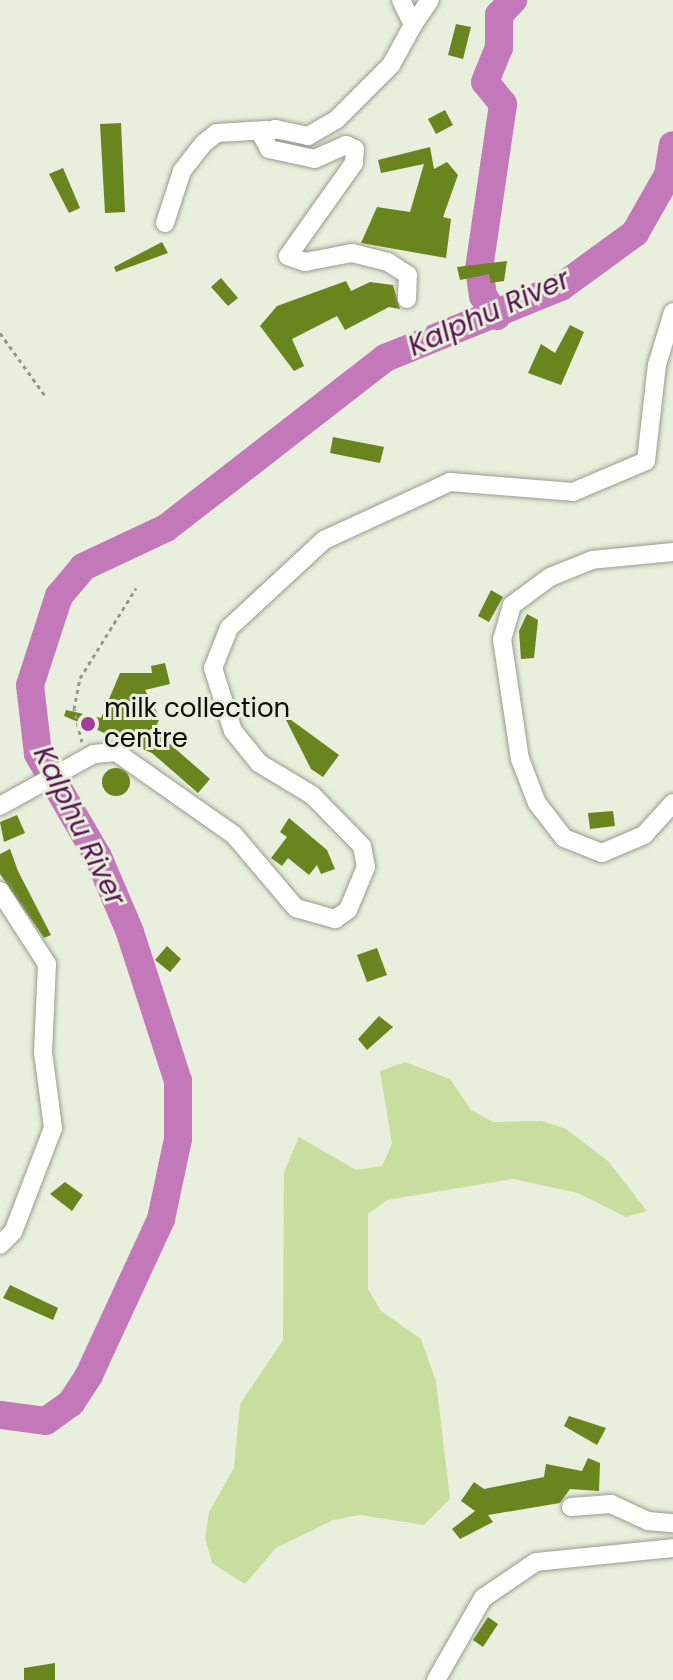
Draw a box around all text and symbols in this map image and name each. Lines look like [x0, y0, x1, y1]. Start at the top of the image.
water label: Kalphu River [403, 262, 575, 364]
place label: milk collection centre [104, 693, 290, 754]
marker: milk collection centre [79, 715, 97, 733]
water label: Kalphu River [26, 741, 132, 911]

